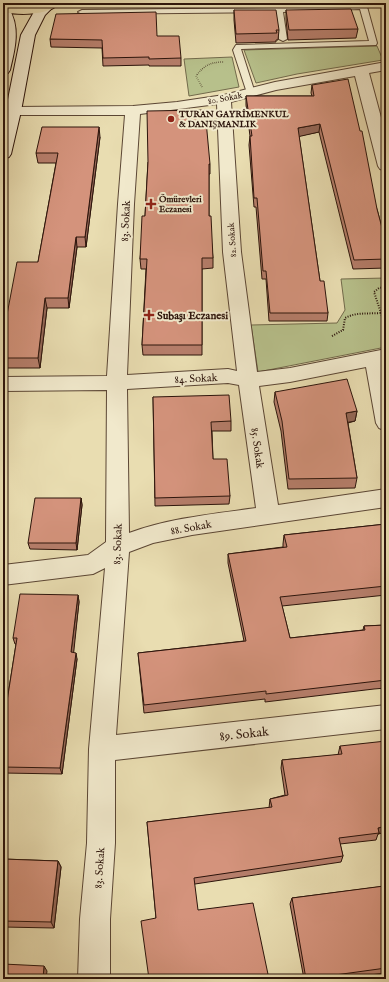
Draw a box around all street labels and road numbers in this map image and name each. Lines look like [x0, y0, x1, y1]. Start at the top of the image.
street label: 80. Sokak [207, 90, 243, 107]
street label: 83. Sokak [118, 200, 134, 242]
street label: 82. Sokak [226, 222, 239, 258]
street label: 84. Sokak [174, 371, 218, 387]
street label: 85. Sokak [247, 427, 267, 470]
street label: 88. Sokak [170, 517, 213, 538]
street label: 83. Sokak [110, 523, 126, 565]
street label: 89. Sokak [219, 723, 271, 746]
street label: 83. Sokak [92, 847, 108, 889]

